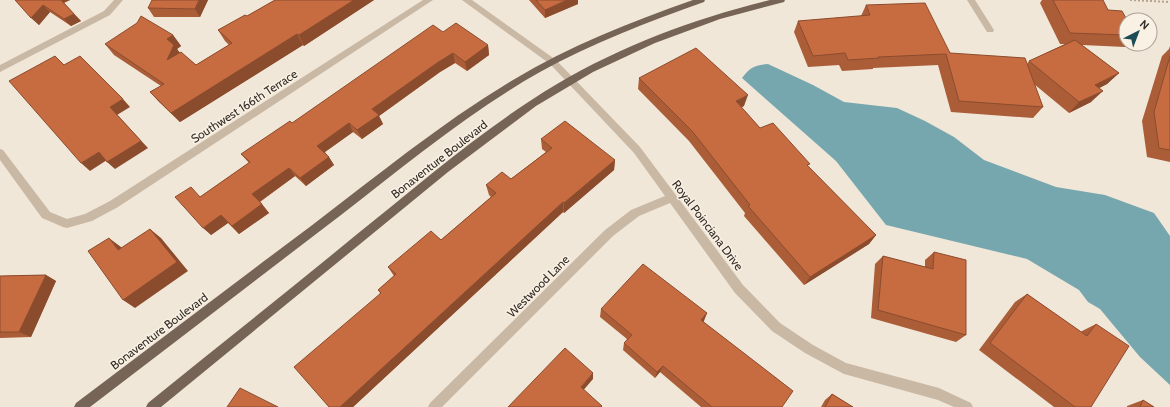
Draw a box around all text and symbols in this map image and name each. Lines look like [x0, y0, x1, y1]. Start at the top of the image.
north arrow [1118, 12, 1158, 52]
text: N [1137, 17, 1152, 32]
street label: Southwest 166th Terrace [188, 66, 300, 146]
street label: Bonaventure Boulevard [388, 117, 490, 201]
street label: Royal Poinciana Drive [669, 177, 747, 273]
street label: Westwood Lane [504, 252, 572, 320]
street label: Bonaventure Boulevard [107, 289, 211, 373]

